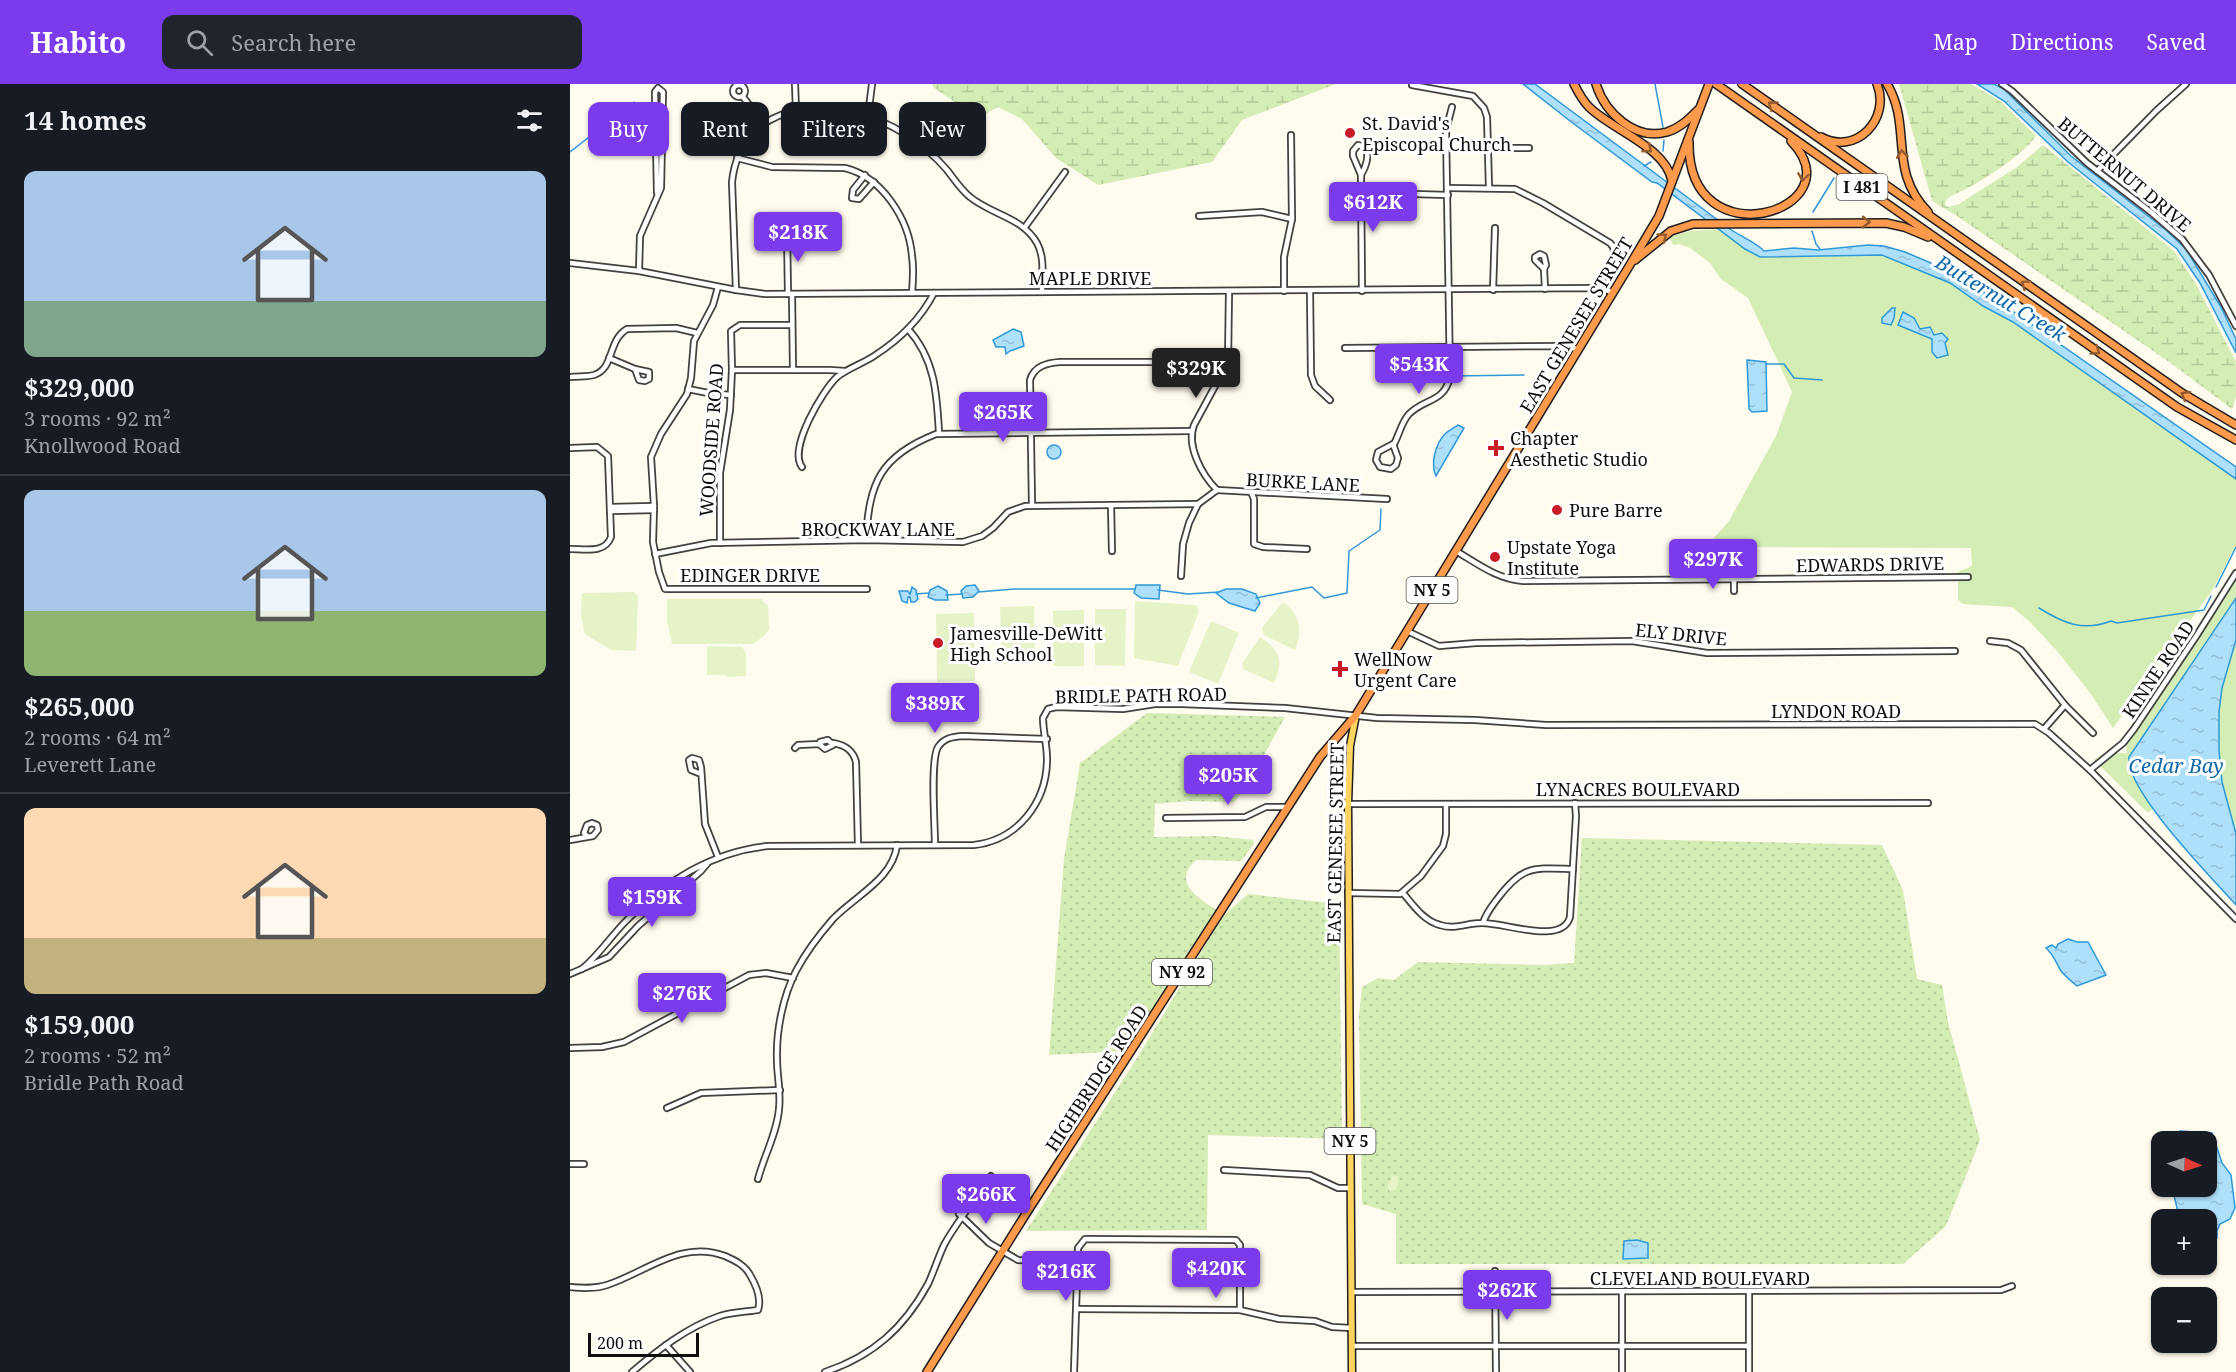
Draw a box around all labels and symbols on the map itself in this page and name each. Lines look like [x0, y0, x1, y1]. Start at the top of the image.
one-way arrow [1767, 101, 1778, 112]
place label: St. David's Episcopal Church [1362, 111, 1512, 156]
street label: BUTTERNUT DRIVE [2053, 111, 2197, 237]
marker: St. David's Episcopal Church [1343, 126, 1357, 140]
one-way arrow [1641, 142, 1652, 153]
one-way arrow [1896, 150, 1909, 159]
one-way arrow [1797, 172, 1810, 182]
road number: I 481 [1836, 174, 1888, 200]
pin: $612K [1331, 182, 1415, 233]
pin: $218K [756, 212, 840, 263]
one-way arrow [1862, 216, 1871, 228]
street label: EAST GENESEE STREET [1514, 233, 1638, 417]
one-way arrow [1657, 233, 1668, 244]
water label: Butternut Creek [1930, 248, 2072, 348]
street label: MAPLE DRIVE [1029, 266, 1151, 290]
one-way arrow [2021, 280, 2032, 291]
pin: $543K [1377, 344, 1461, 395]
one-way arrow [2089, 344, 2100, 355]
pin: $329K [1154, 348, 1238, 399]
street label: WOODSIDE ROAD [694, 362, 728, 518]
pin: $265K [961, 392, 1045, 443]
one-way arrow [2181, 392, 2192, 403]
place label: Chapter Aesthetic Studio [1510, 426, 1648, 471]
marker: Chapter Aesthetic Studio [1487, 439, 1505, 457]
street label: BURKE LANE [1246, 467, 1360, 497]
place label: Pure Barre [1569, 498, 1663, 522]
marker: Pure Barre [1550, 503, 1564, 517]
street label: BROCKWAY LANE [801, 517, 955, 541]
place label: Upstate Yoga Institute [1507, 535, 1616, 580]
pin: $297K [1671, 539, 1755, 590]
marker: Upstate Yoga Institute [1488, 550, 1502, 564]
street label: EDWARDS DRIVE [1796, 551, 1944, 577]
street label: EDINGER DRIVE [680, 563, 820, 587]
road number: NY 5 [1406, 577, 1458, 603]
street label: KINNE ROAD [2117, 616, 2199, 722]
street label: ELY DRIVE [1634, 617, 1728, 651]
place label: Jamesville-DeWitt High School [949, 621, 1103, 666]
marker: Jamesville-DeWitt High School [931, 636, 945, 650]
place label: WellNow Urgent Care [1354, 647, 1457, 692]
marker: WellNow Urgent Care [1331, 660, 1349, 678]
street label: BRIDLE PATH ROAD [1055, 681, 1227, 709]
pin: $389K [893, 683, 977, 734]
street label: LYNDON ROAD [1771, 699, 1901, 723]
street label: EAST GENESEE STREET [1321, 742, 1349, 944]
water label: Cedar Bay [2129, 752, 2223, 779]
pin: $205K [1186, 755, 1270, 806]
street label: LYNACRES BOULEVARD [1536, 777, 1740, 801]
pin: $159K [610, 877, 694, 928]
road number: NY 92 [1152, 959, 1212, 985]
pin: $276K [640, 973, 724, 1024]
street label: HIGHBRIDGE ROAD [1040, 1000, 1152, 1156]
road number: NY 5 [1324, 1128, 1376, 1154]
north arrow [2151, 1131, 2217, 1197]
pin: $266K [944, 1174, 1028, 1225]
pin: $420K [1174, 1248, 1258, 1299]
pin: $216K [1024, 1251, 1108, 1302]
street label: CLEVELAND BOULEVARD [1590, 1266, 1810, 1290]
pin: $262K [1465, 1270, 1549, 1321]
scale bar [588, 1330, 699, 1358]

